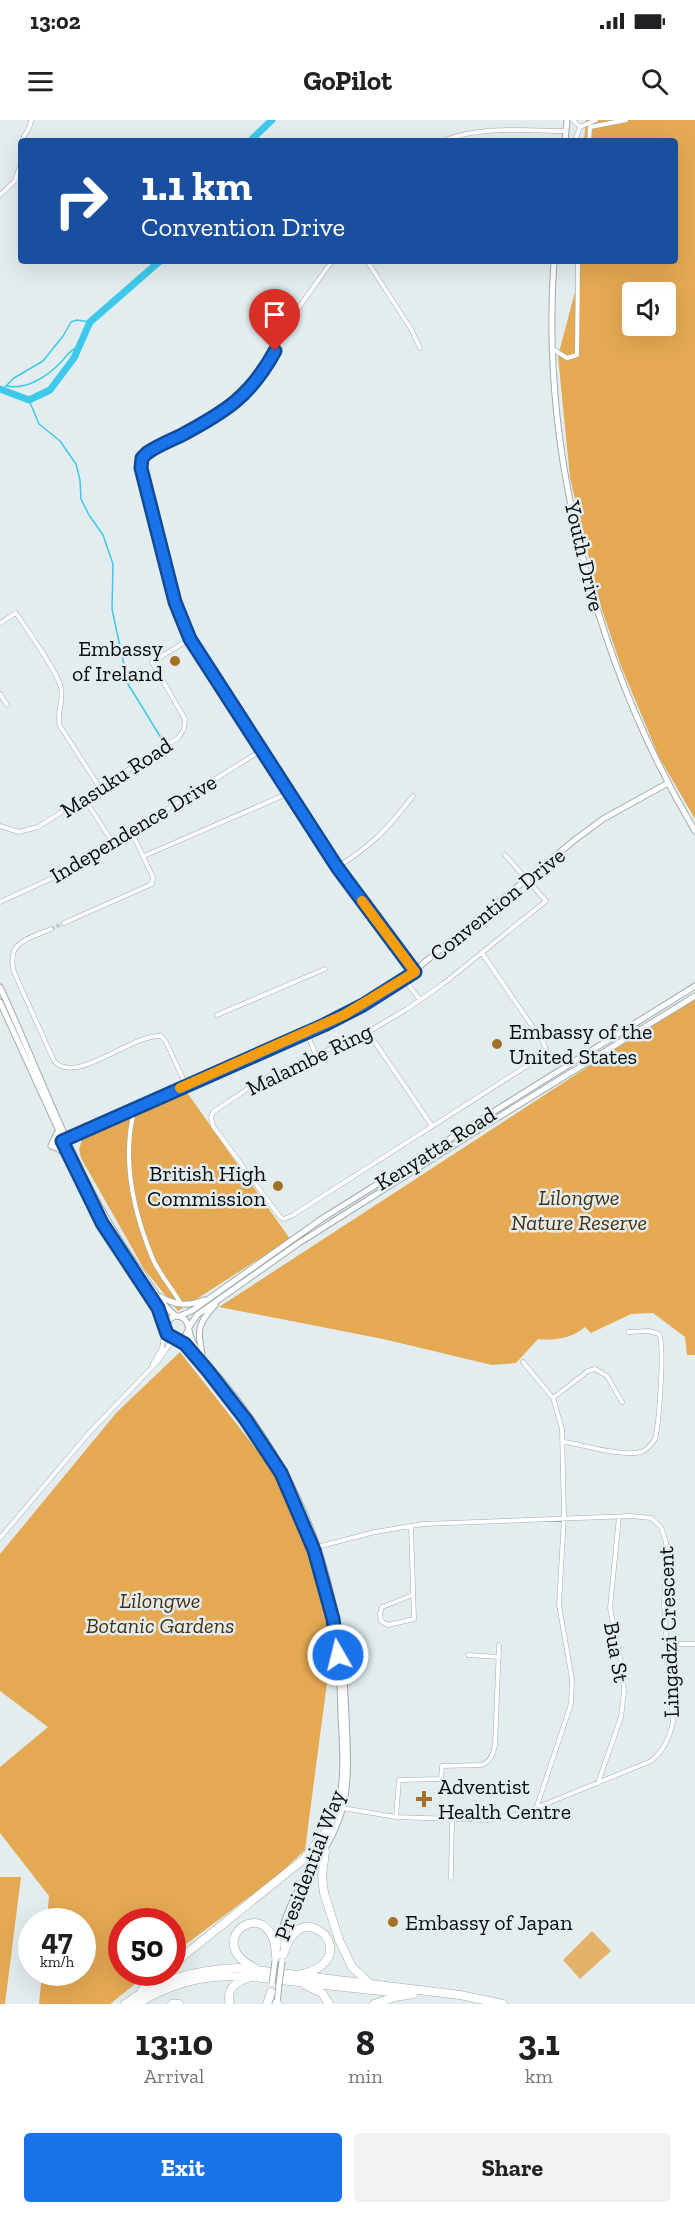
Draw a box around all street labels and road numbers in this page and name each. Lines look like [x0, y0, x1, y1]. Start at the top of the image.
street label: Youth Drive [558, 497, 610, 614]
street label: Masuku Road [55, 731, 177, 824]
street label: Independence Drive [45, 768, 221, 889]
street label: Convention Drive [424, 842, 570, 967]
street label: Malambe Ring [242, 1017, 377, 1102]
street label: Kenyatta Road [370, 1101, 501, 1196]
street label: Lingadzi Crescent [652, 1545, 685, 1718]
street label: Bua St [598, 1620, 635, 1685]
street label: Presidential Way [268, 1785, 351, 1944]

